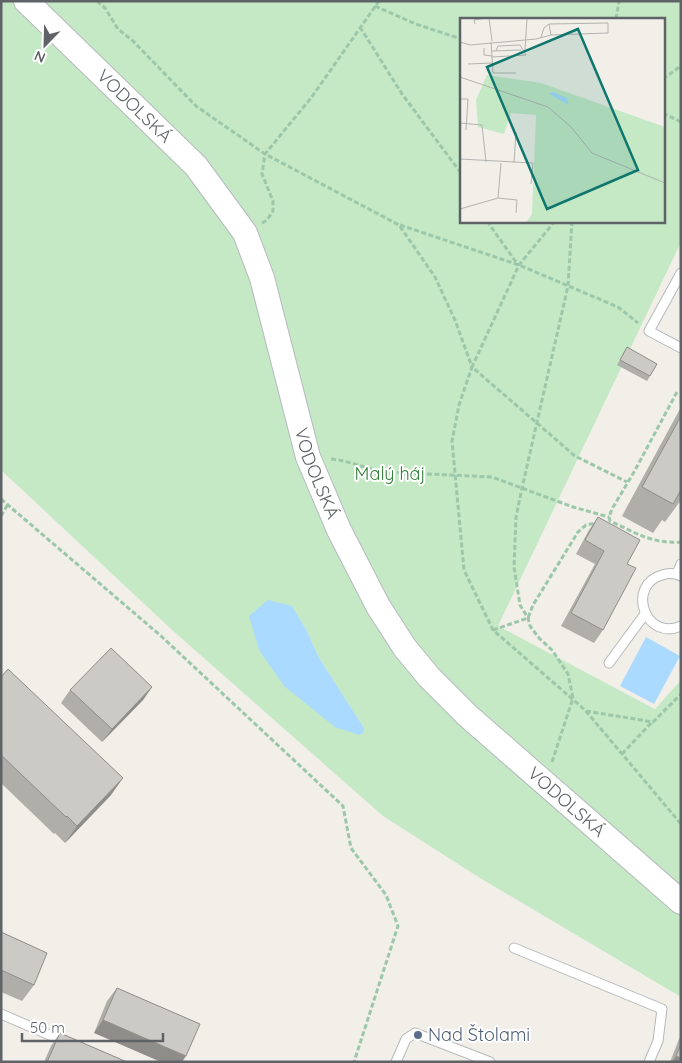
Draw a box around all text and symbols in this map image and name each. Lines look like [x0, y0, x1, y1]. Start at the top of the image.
inset map [460, 18, 664, 222]
north arrow [20, 20, 70, 70]
text: N [32, 47, 48, 67]
street label: VODOLSKÁ [92, 64, 177, 148]
street label: VODOLSKÁ [290, 425, 345, 522]
park label: Malý háj [355, 462, 425, 485]
street label: VODOLSKÁ [523, 761, 611, 842]
scale bar [22, 1010, 164, 1042]
text: 50 m [30, 1018, 65, 1037]
place label: Nad Štolami [428, 1023, 530, 1046]
marker: Nad Štolami [412, 1029, 424, 1041]

